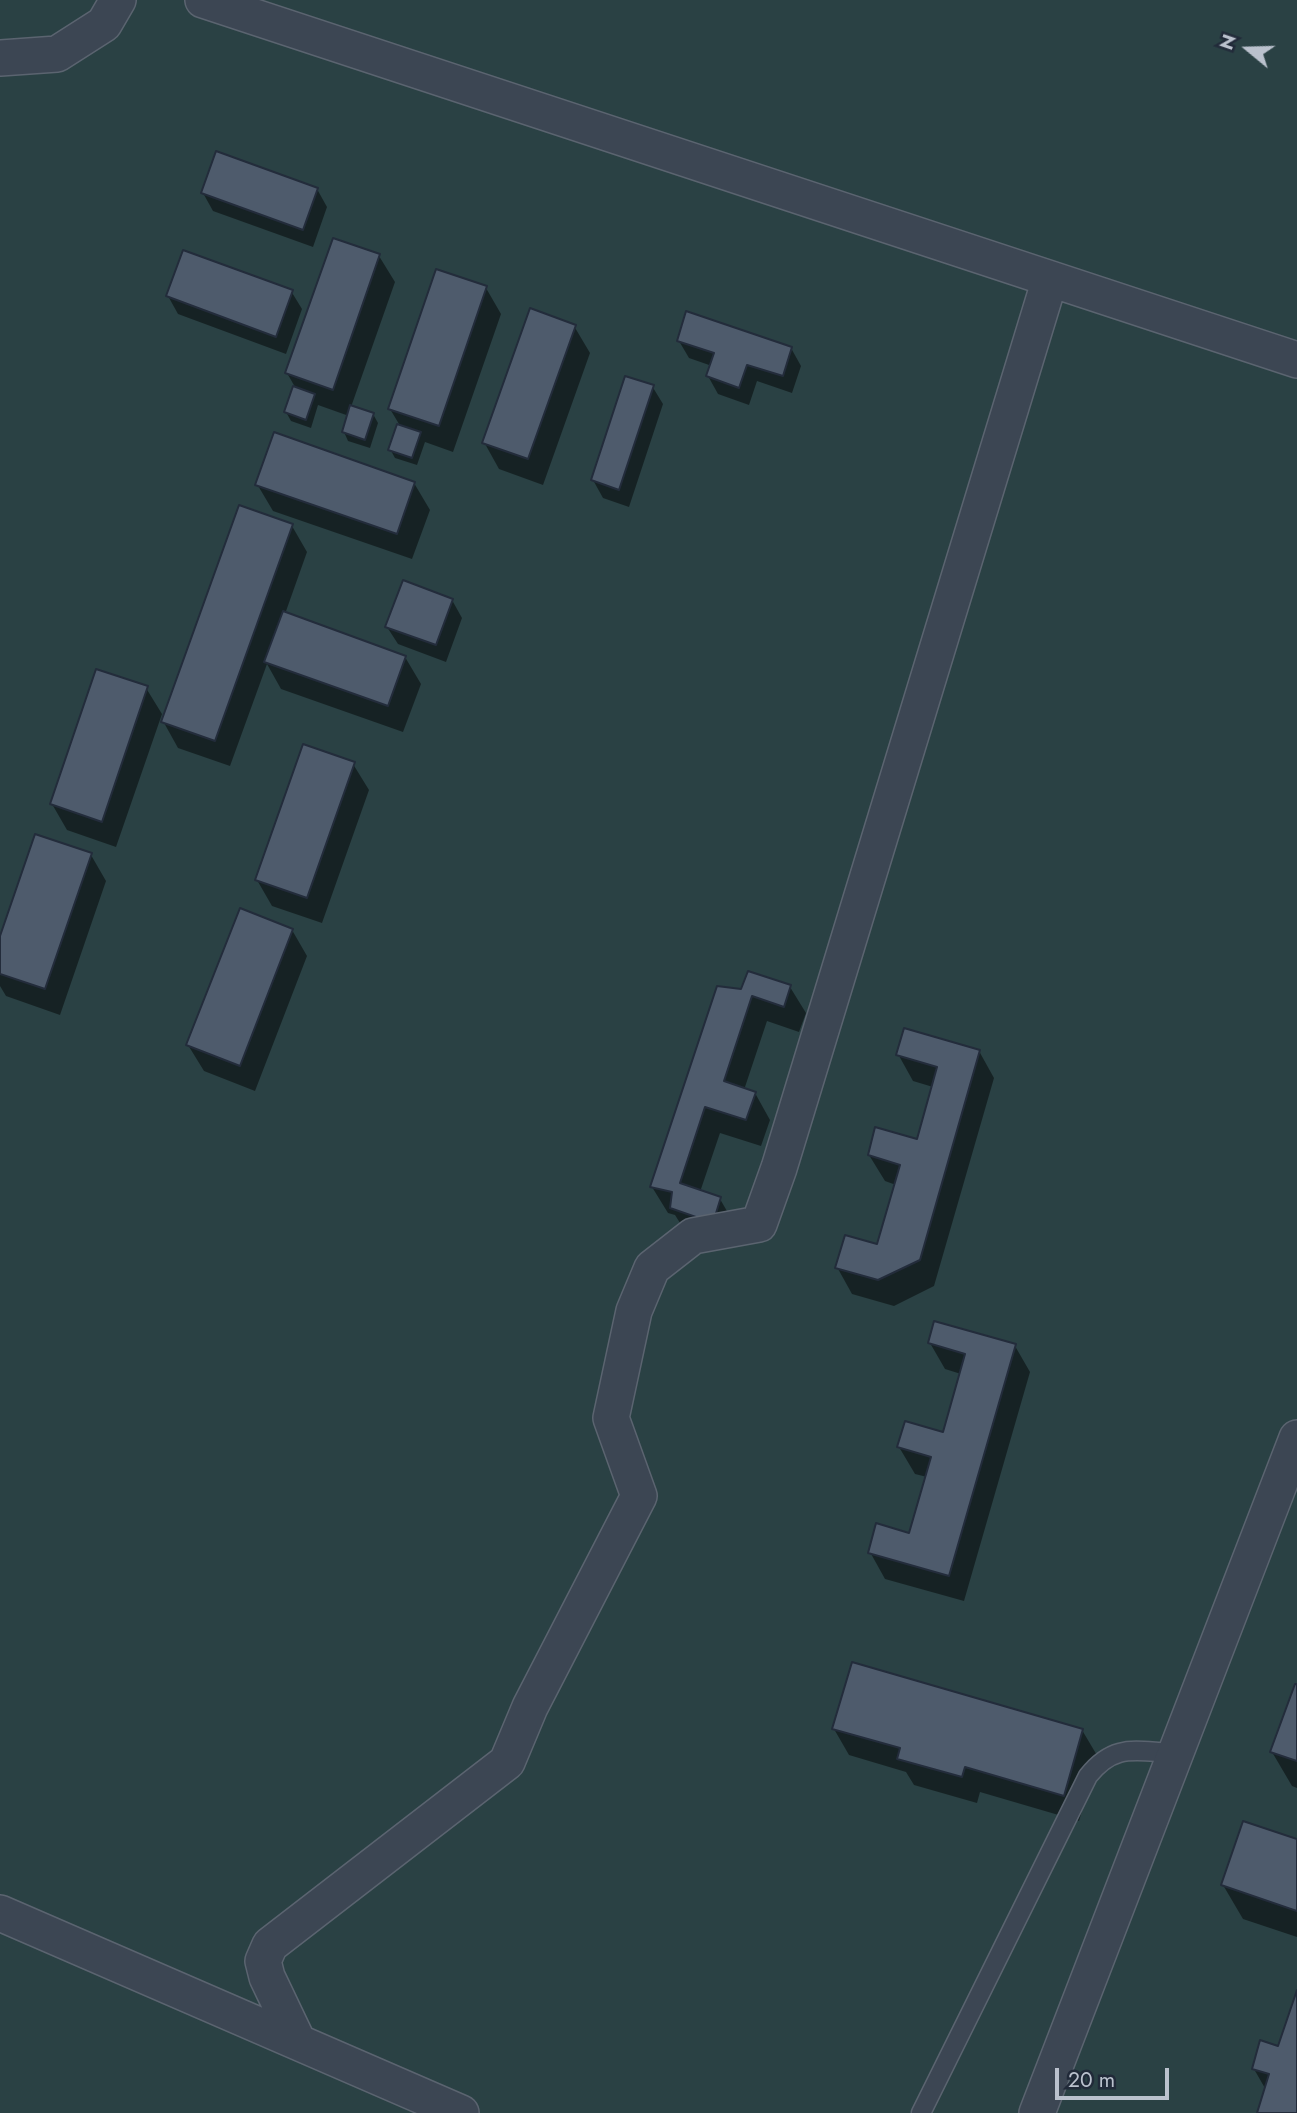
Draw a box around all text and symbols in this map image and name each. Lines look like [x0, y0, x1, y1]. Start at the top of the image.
north arrow [1213, 14, 1283, 84]
text: N [1212, 30, 1243, 54]
scale bar [1059, 2054, 1173, 2098]
text: 20 m [1068, 2065, 1115, 2095]

